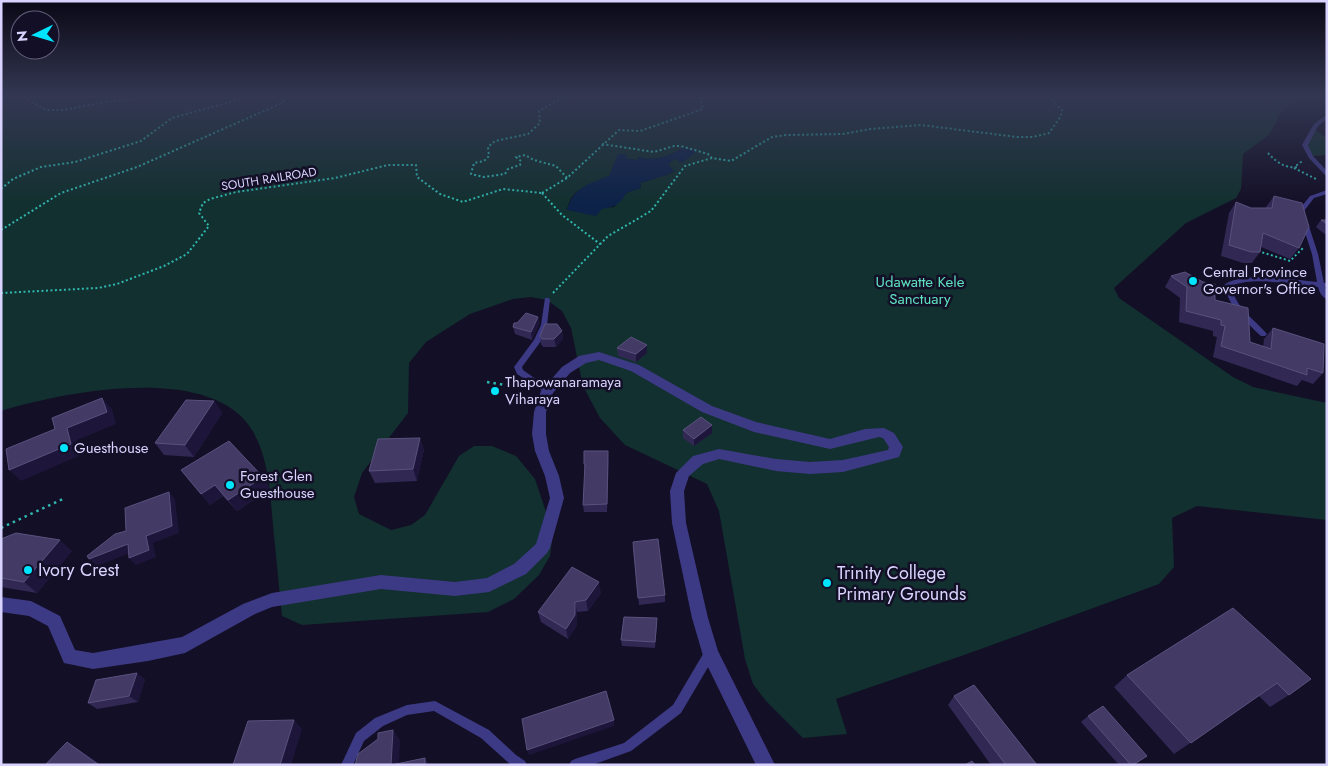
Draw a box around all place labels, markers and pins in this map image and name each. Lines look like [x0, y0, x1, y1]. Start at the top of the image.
place label: Central Province Governor's Office [1203, 261, 1316, 300]
marker: Central Province Governor's Office [1187, 275, 1199, 287]
place label: Thapowanaramaya Viharaya [505, 371, 621, 410]
marker: Thapowanaramaya Viharaya [489, 385, 501, 397]
place label: Guesthouse [74, 437, 149, 459]
marker: Guesthouse [58, 442, 70, 454]
place label: Forest Glen Guesthouse [240, 465, 315, 504]
marker: Forest Glen Guesthouse [224, 479, 236, 491]
place label: Ivory Crest [38, 557, 120, 583]
place label: Trinity College Primary Grounds [837, 560, 966, 607]
marker: Ivory Crest [22, 564, 34, 576]
marker: Trinity College Primary Grounds [821, 577, 833, 589]

